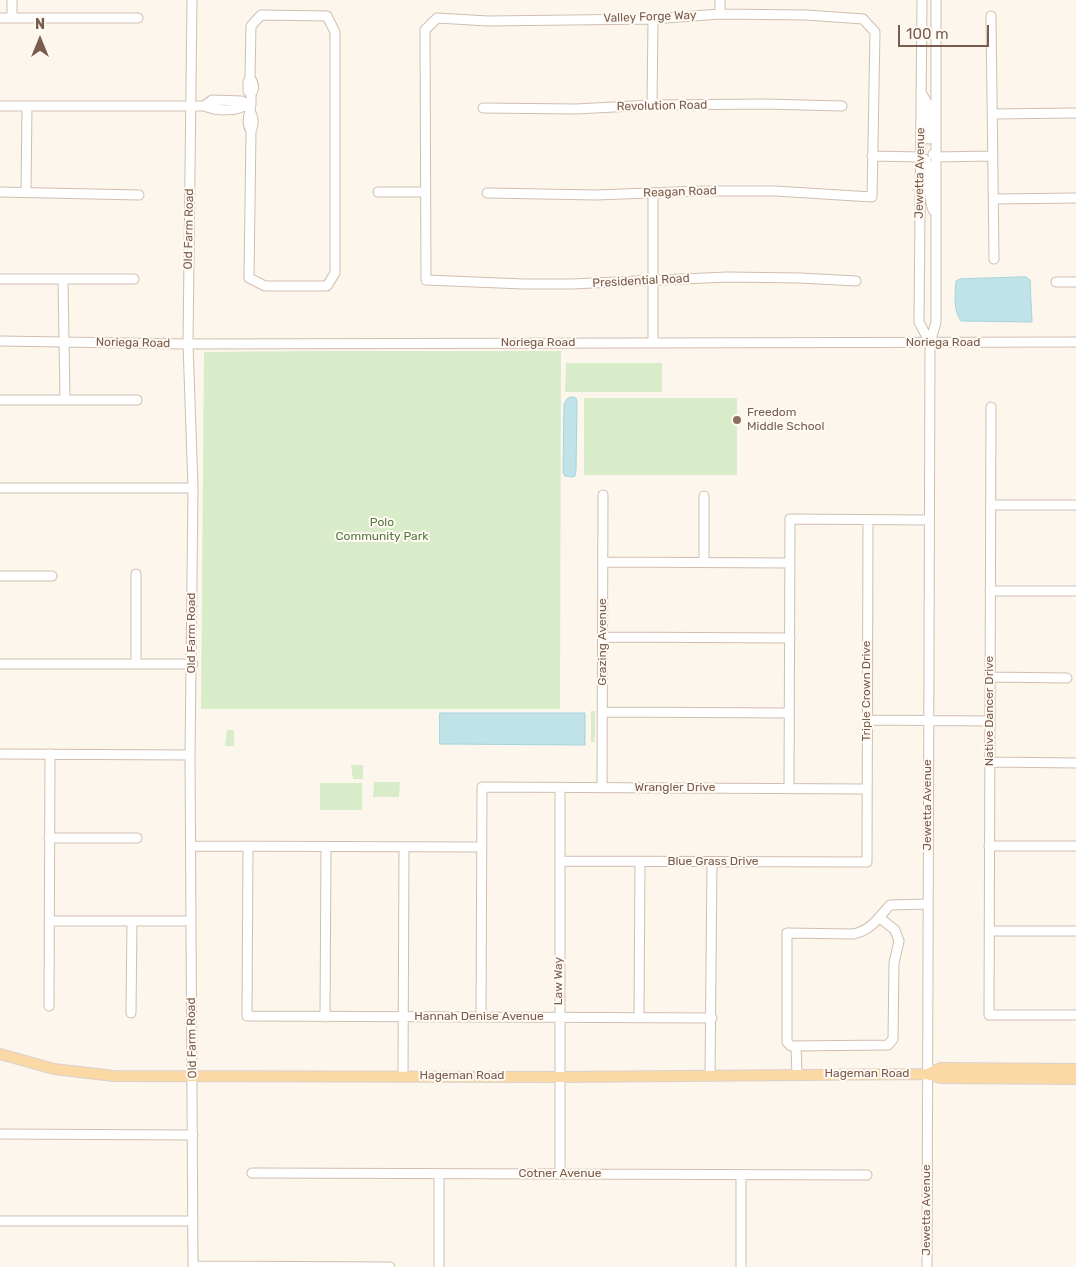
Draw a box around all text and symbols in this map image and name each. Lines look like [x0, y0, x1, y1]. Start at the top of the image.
street label: Valley Forge Way [603, 8, 697, 26]
north arrow [15, 15, 65, 65]
scale bar [901, 15, 992, 47]
text: N [35, 16, 45, 33]
text: 100 m [906, 25, 948, 43]
street label: Revolution Road [616, 98, 708, 114]
street label: Jewetta Avenue [912, 127, 928, 219]
street label: Reagan Road [643, 184, 717, 200]
street label: Old Farm Road [181, 188, 197, 270]
street label: Presidential Road [592, 271, 690, 291]
street label: Noriega Road [96, 335, 170, 351]
street label: Noriega Road [501, 336, 575, 350]
street label: Noriega Road [906, 336, 980, 350]
place label: Freedom Middle School [747, 406, 824, 434]
marker: Freedom Middle School [731, 414, 743, 426]
park label: Polo Community Park [336, 516, 428, 544]
street label: Old Farm Road [185, 592, 199, 674]
street label: Grazing Avenue [596, 598, 610, 686]
street label: Triple Crown Drive [860, 640, 874, 742]
street label: Native Dancer Drive [983, 656, 997, 766]
street label: Jewetta Avenue [921, 759, 935, 851]
street label: Wrangler Drive [635, 781, 715, 795]
street label: Blue Grass Drive [667, 855, 759, 869]
street label: Law Way [552, 957, 566, 1005]
street label: Old Farm Road [184, 997, 200, 1079]
street label: Hannah Denise Avenue [414, 1010, 544, 1024]
street label: Hageman Road [824, 1067, 910, 1081]
street label: Hageman Road [419, 1069, 505, 1083]
street label: Jewetta Avenue [920, 1164, 934, 1256]
street label: Cotner Avenue [518, 1167, 602, 1181]

